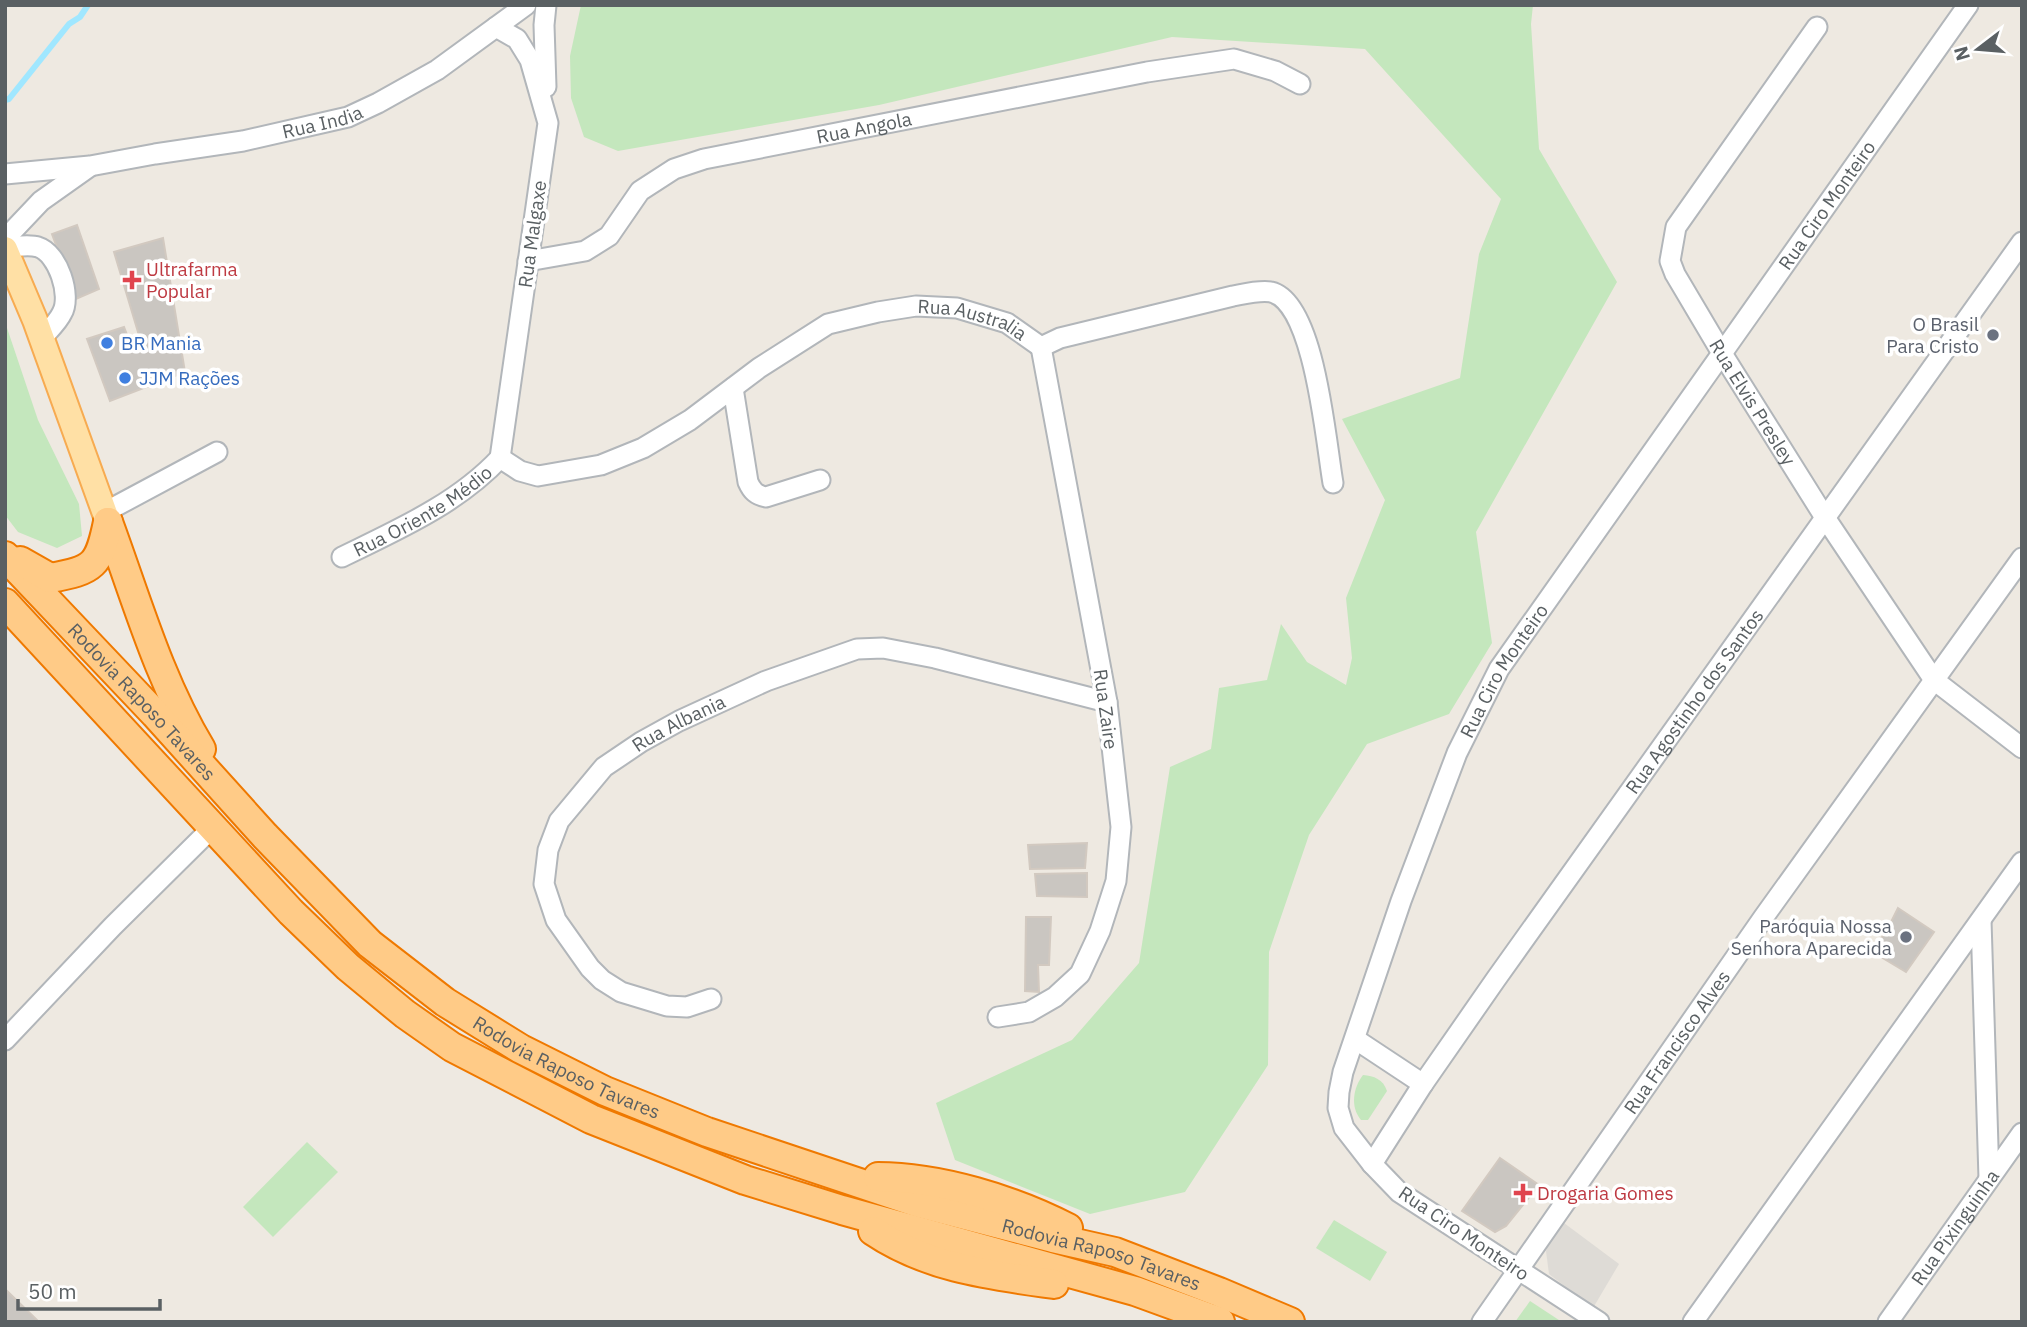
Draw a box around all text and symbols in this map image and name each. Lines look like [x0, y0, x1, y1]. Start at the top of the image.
north arrow [1943, 14, 2013, 84]
text: N [1948, 44, 1975, 64]
street label: Rua India [280, 100, 367, 144]
street label: Rua Angola [814, 107, 914, 149]
street label: Rua Ciro Monteiro [1773, 136, 1880, 274]
street label: Rua Malgaxe [513, 179, 551, 289]
place label: Ultrafarma Popular [146, 257, 238, 303]
marker: Ultrafarma Popular [124, 272, 140, 288]
street label: Rua Australia [917, 294, 1032, 345]
place label: O Brasil Para Cristo [1886, 312, 1979, 358]
marker: O Brasil Para Cristo [1985, 327, 2001, 343]
place label: BR Mania [121, 331, 201, 355]
marker: BR Mania [99, 335, 115, 351]
street label: Rua Elvis Presley [1704, 335, 1801, 470]
place label: JJM Rações [139, 366, 240, 390]
marker: JJM Rações [117, 370, 133, 386]
street label: Rua Oriente Médio [349, 460, 497, 562]
street label: Rua Ciro Monteiro [1455, 599, 1553, 742]
street label: Rua Agostinho dos Santos [1620, 604, 1768, 798]
street label: Rodovia Raposo Tavares [63, 618, 221, 785]
street label: Rua Zaire [1088, 667, 1124, 751]
street label: Rua Albania [627, 689, 729, 757]
place label: Paróquia Nossa Senhora Aparecida [1731, 914, 1892, 960]
marker: Paróquia Nossa Senhora Aparecida [1898, 929, 1914, 945]
street label: Rua Francisco Alves [1618, 965, 1735, 1119]
street label: Rodovia Raposo Tavares [469, 1010, 664, 1124]
street label: Rua Pixinguinha [1906, 1165, 2004, 1290]
street label: Rua Ciro Monteiro [1394, 1180, 1534, 1286]
place label: Drogaria Gomes [1537, 1181, 1674, 1205]
marker: Drogaria Gomes [1515, 1185, 1531, 1201]
street label: Rodovia Raposo Tavares [1000, 1213, 1204, 1296]
scale bar [18, 1268, 159, 1312]
text: 50 m [28, 1277, 77, 1305]

